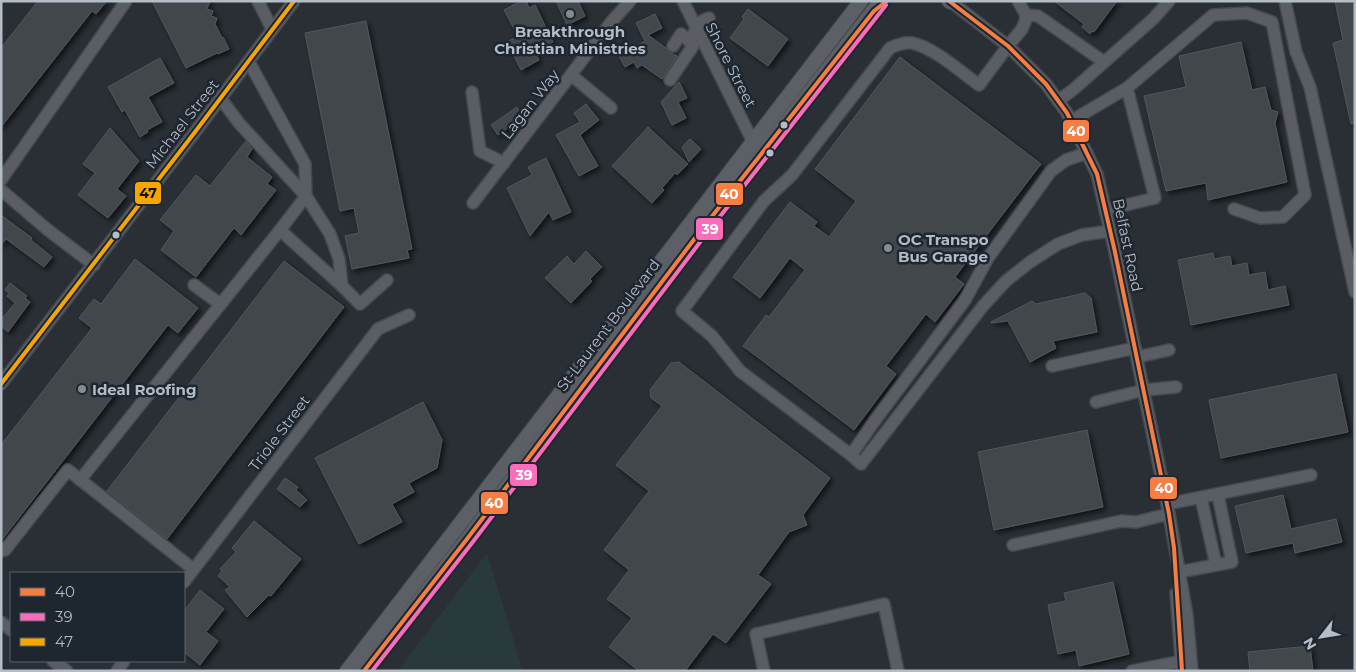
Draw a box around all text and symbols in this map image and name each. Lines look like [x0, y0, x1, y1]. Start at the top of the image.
marker: Breakthrough Christian Ministries [564, 8, 576, 20]
street label: Shore Street [701, 19, 761, 111]
place label: Breakthrough Christian Ministries [494, 22, 646, 58]
street label: Lagan Way [497, 65, 564, 143]
street label: Michael Street [141, 76, 223, 172]
line badge: 40 [1062, 119, 1090, 143]
unlabelled marker [779, 120, 789, 130]
text: 40 [1066, 122, 1086, 140]
unlabelled marker [765, 148, 775, 158]
line badge: 47 [134, 181, 162, 205]
line badge: 40 [715, 182, 744, 206]
text: 47 [139, 184, 157, 202]
text: 40 [719, 185, 739, 203]
street label: Belfast Road [1109, 197, 1147, 293]
line badge: 39 [695, 217, 724, 241]
text: 39 [700, 220, 719, 238]
unlabelled marker [111, 230, 121, 240]
place label: OC Transpo Bus Garage [898, 230, 989, 266]
marker: OC Transpo Bus Garage [882, 242, 894, 254]
street label: St-Laurent Boulevard [552, 255, 664, 395]
place label: Ideal Roofing [92, 380, 197, 399]
marker: Ideal Roofing [76, 383, 88, 395]
street label: Triole Street [244, 391, 314, 475]
line badge: 39 [509, 463, 538, 487]
text: 39 [514, 466, 533, 484]
line badge: 40 [1149, 476, 1178, 500]
text: 40 [1154, 479, 1174, 497]
line badge: 40 [480, 491, 509, 515]
text: 40 [484, 494, 504, 512]
legend [10, 572, 185, 662]
text: 40 [55, 582, 75, 601]
text: 39 [55, 607, 73, 626]
north arrow [1296, 612, 1346, 662]
text: 47 [55, 632, 73, 651]
text: N [1299, 634, 1320, 653]

